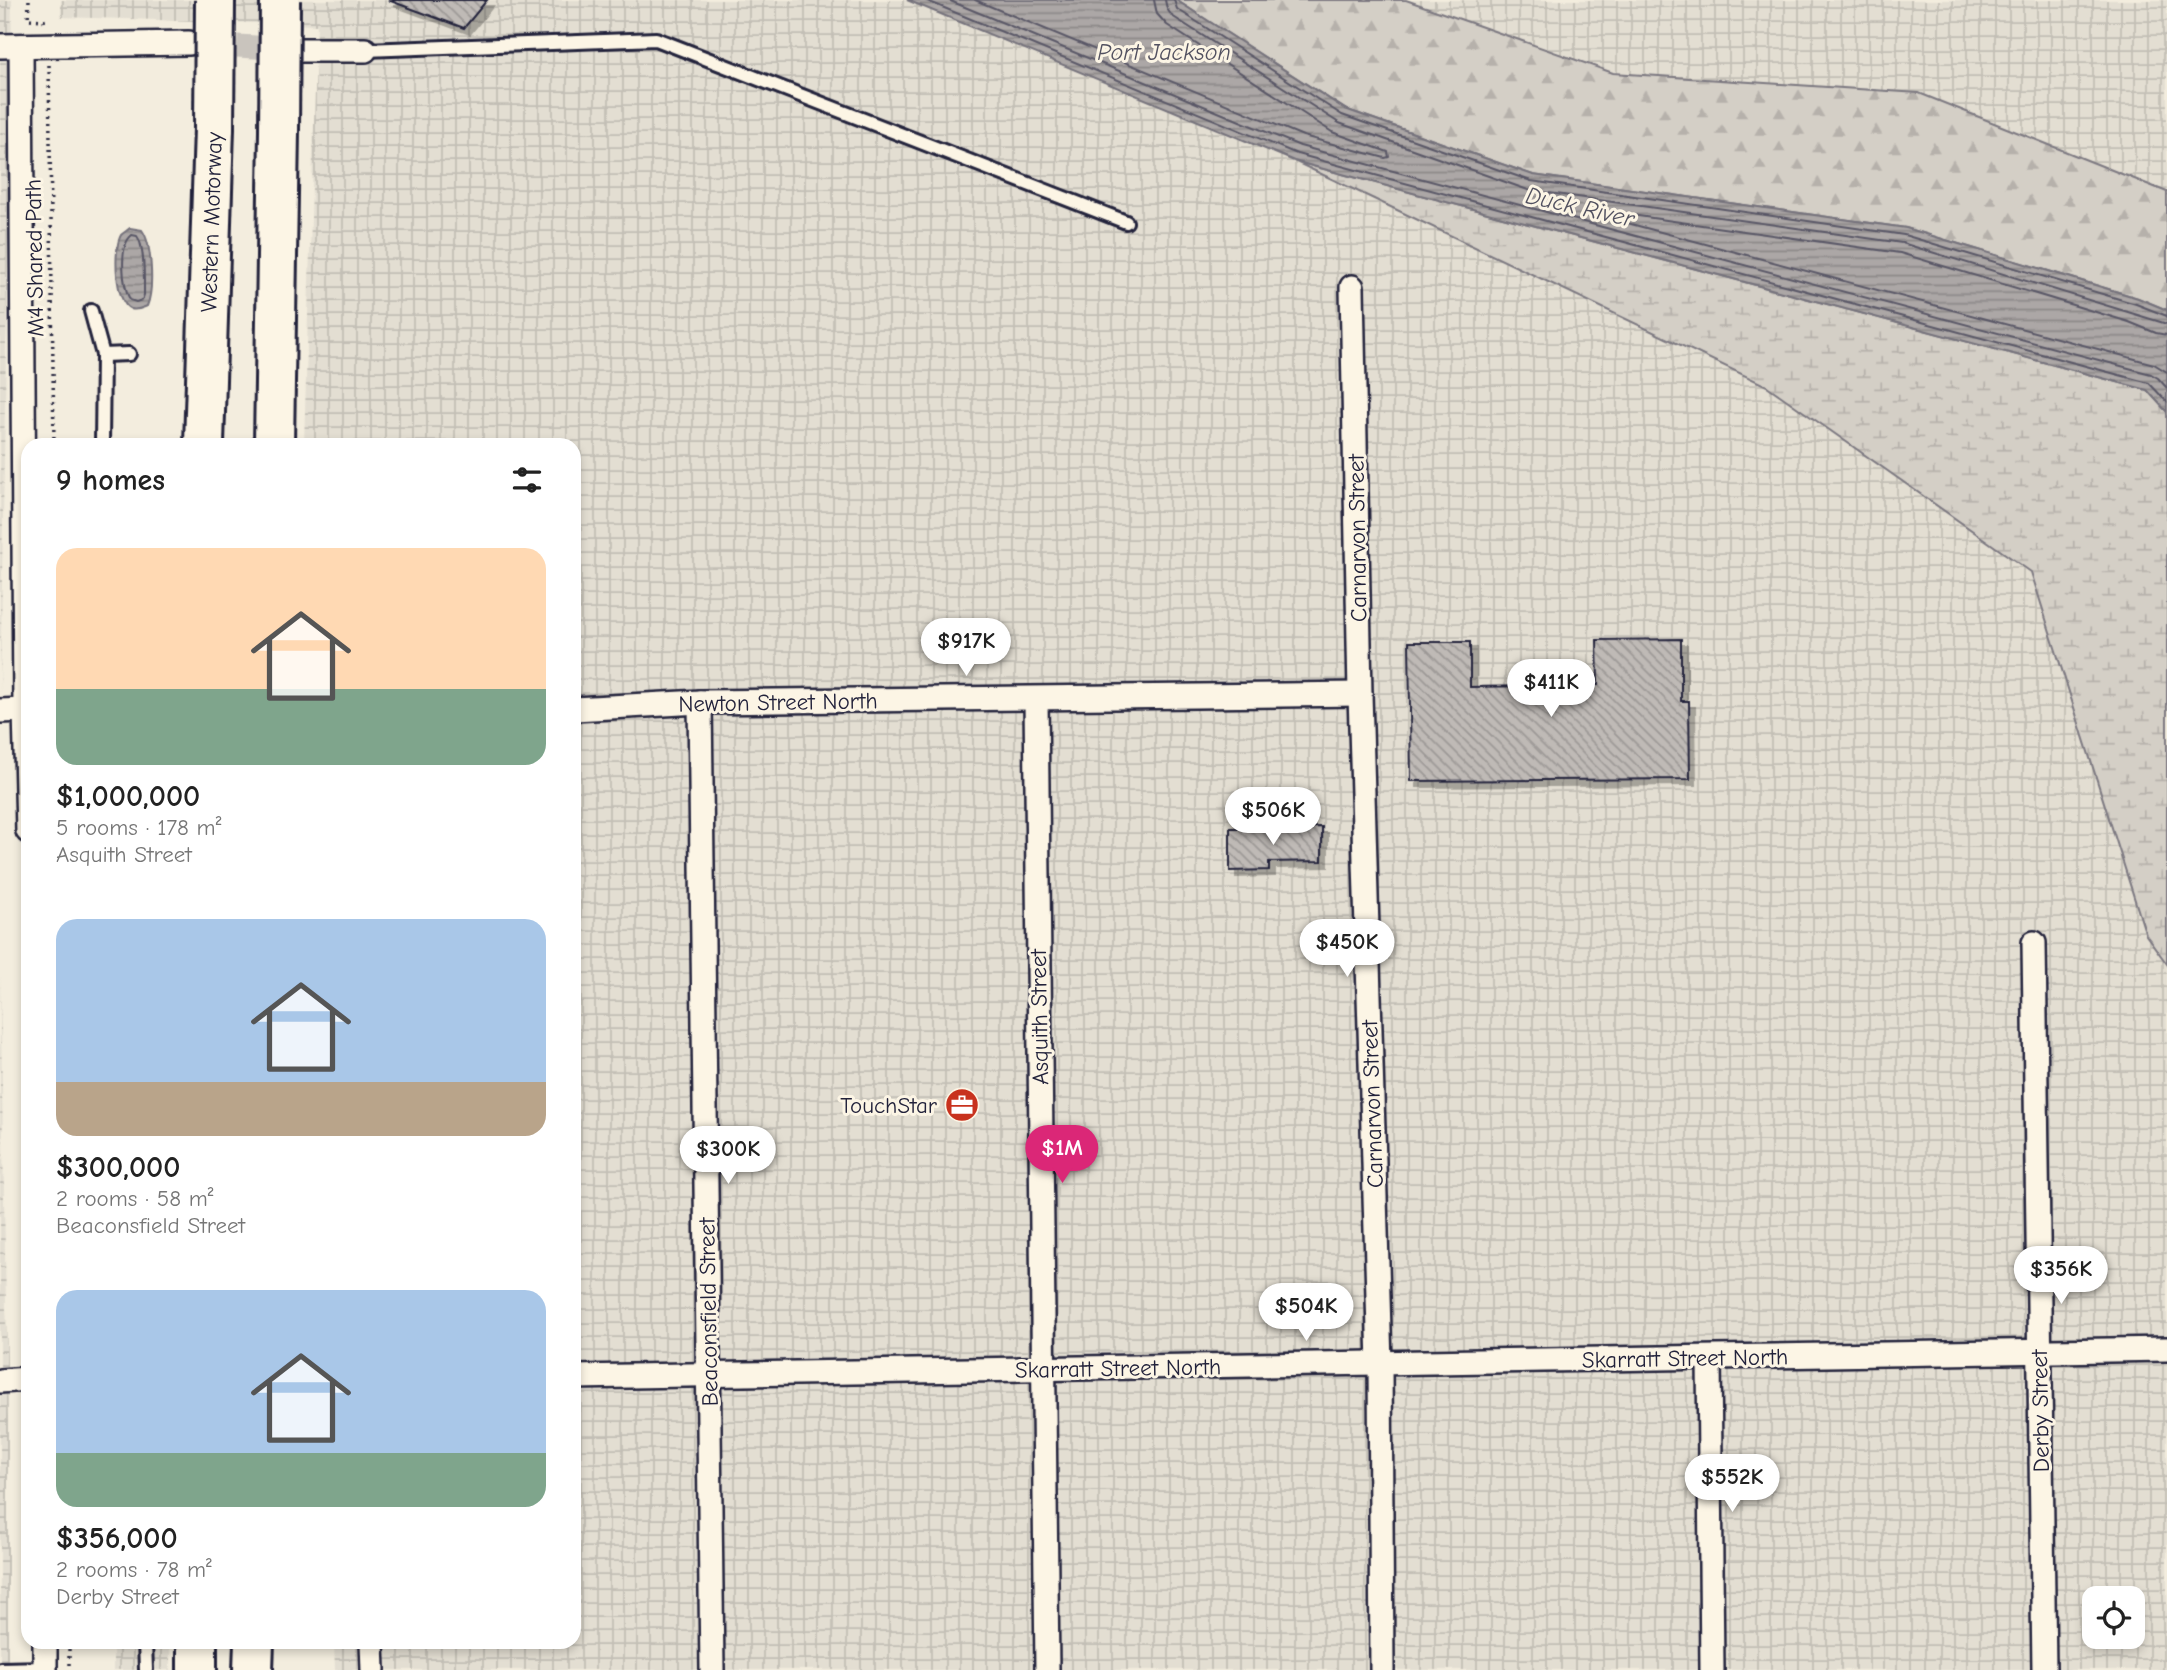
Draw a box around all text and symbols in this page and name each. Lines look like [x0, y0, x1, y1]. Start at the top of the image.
water label: Port Jackson [1097, 38, 1231, 66]
street label: Western Motorway [195, 131, 228, 313]
street label: M4 Shared Path [20, 179, 49, 337]
water label: Duck River [1523, 181, 1638, 233]
street label: Carnarvon Street [1343, 452, 1372, 622]
icon: filters [508, 461, 546, 499]
text: 9 homes [56, 463, 165, 498]
icon: home [238, 593, 364, 719]
pin: $917K [917, 618, 1015, 678]
text: $917K [937, 627, 995, 654]
pin: $411K [1502, 660, 1600, 719]
text: $411K [1523, 668, 1579, 695]
street label: Newton Street North [678, 687, 878, 718]
text: $1,000,000 [56, 779, 200, 814]
pin: $506K [1224, 788, 1322, 847]
text: $506K [1241, 796, 1305, 823]
text: 5 rooms · 178 m² [56, 814, 221, 841]
text: Asquith Street [56, 841, 192, 868]
pin: $450K [1298, 920, 1396, 979]
text: $450K [1316, 928, 1378, 955]
street label: Asquith Street [1025, 947, 1054, 1085]
icon: home [238, 964, 364, 1090]
street label: Carnarvon Street [1356, 1018, 1389, 1188]
office icon: TouchStar [943, 1086, 981, 1124]
place label: TouchStar [840, 1092, 938, 1119]
pin: $300K [679, 1126, 777, 1186]
pin: $1M [1028, 1126, 1096, 1185]
text: $1M [1041, 1134, 1083, 1161]
text: $300K [696, 1135, 760, 1162]
text: $300,000 [56, 1150, 180, 1185]
text: 2 rooms · 58 m² [56, 1185, 214, 1212]
text: Beaconsfield Street [56, 1212, 245, 1239]
street label: Beaconsfield Street [693, 1216, 724, 1407]
pin: $356K [2012, 1246, 2110, 1306]
text: $356K [2030, 1255, 2092, 1282]
pin: $504K [1257, 1284, 1355, 1343]
text: $504K [1275, 1292, 1337, 1319]
icon: home [238, 1335, 364, 1461]
street label: Skarratt Street North [1582, 1343, 1788, 1374]
street label: Derby Street [2026, 1348, 2055, 1473]
street label: Skarratt Street North [1015, 1353, 1221, 1384]
pin: $552K [1683, 1454, 1781, 1514]
text: $552K [1701, 1463, 1763, 1490]
text: $356,000 [56, 1521, 178, 1556]
text: 2 rooms · 78 m² [56, 1556, 212, 1583]
text: Derby Street [56, 1583, 179, 1610]
map controls [2082, 1586, 2145, 1649]
button: locate [2082, 1586, 2145, 1649]

